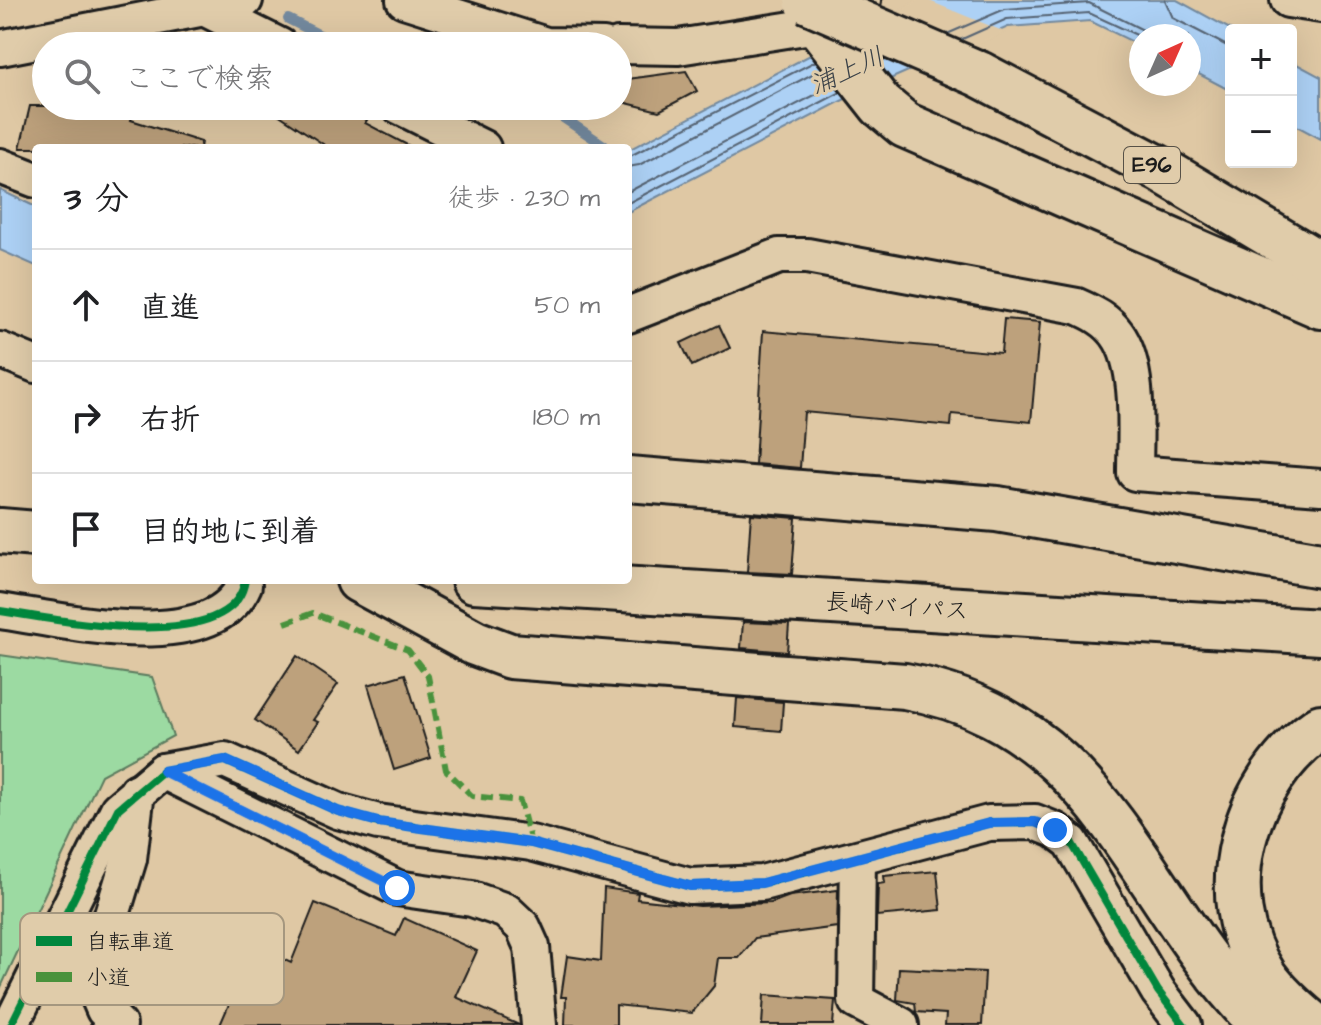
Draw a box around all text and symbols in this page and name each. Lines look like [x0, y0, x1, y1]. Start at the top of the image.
north arrow [1129, 24, 1201, 96]
map controls [1225, 24, 1297, 168]
button: + [1225, 24, 1297, 96]
search box [32, 32, 632, 120]
water label: 浦上川 [804, 39, 890, 103]
icon: search [60, 54, 104, 98]
text: ここで検索 [124, 58, 274, 100]
button: − [1225, 96, 1297, 168]
road number: E96 [1124, 147, 1180, 183]
text: 3 分 [64, 175, 129, 223]
text: 徒歩 · 230 m [448, 180, 600, 216]
icon: ahead [64, 283, 108, 327]
text: 直進 [140, 287, 200, 329]
text: 50 m [535, 287, 600, 323]
icon: right [64, 395, 108, 439]
text: 右折 [140, 399, 200, 441]
text: 180 m [533, 399, 600, 435]
icon: arrive [64, 507, 108, 551]
text: 目的地に到着 [140, 511, 320, 553]
street label: 長崎バイパス [824, 585, 970, 629]
route end [1037, 812, 1073, 848]
route start [379, 870, 415, 906]
legend [20, 913, 284, 1005]
text: 自転車道 [86, 927, 174, 958]
text: 小道 [86, 963, 130, 994]

